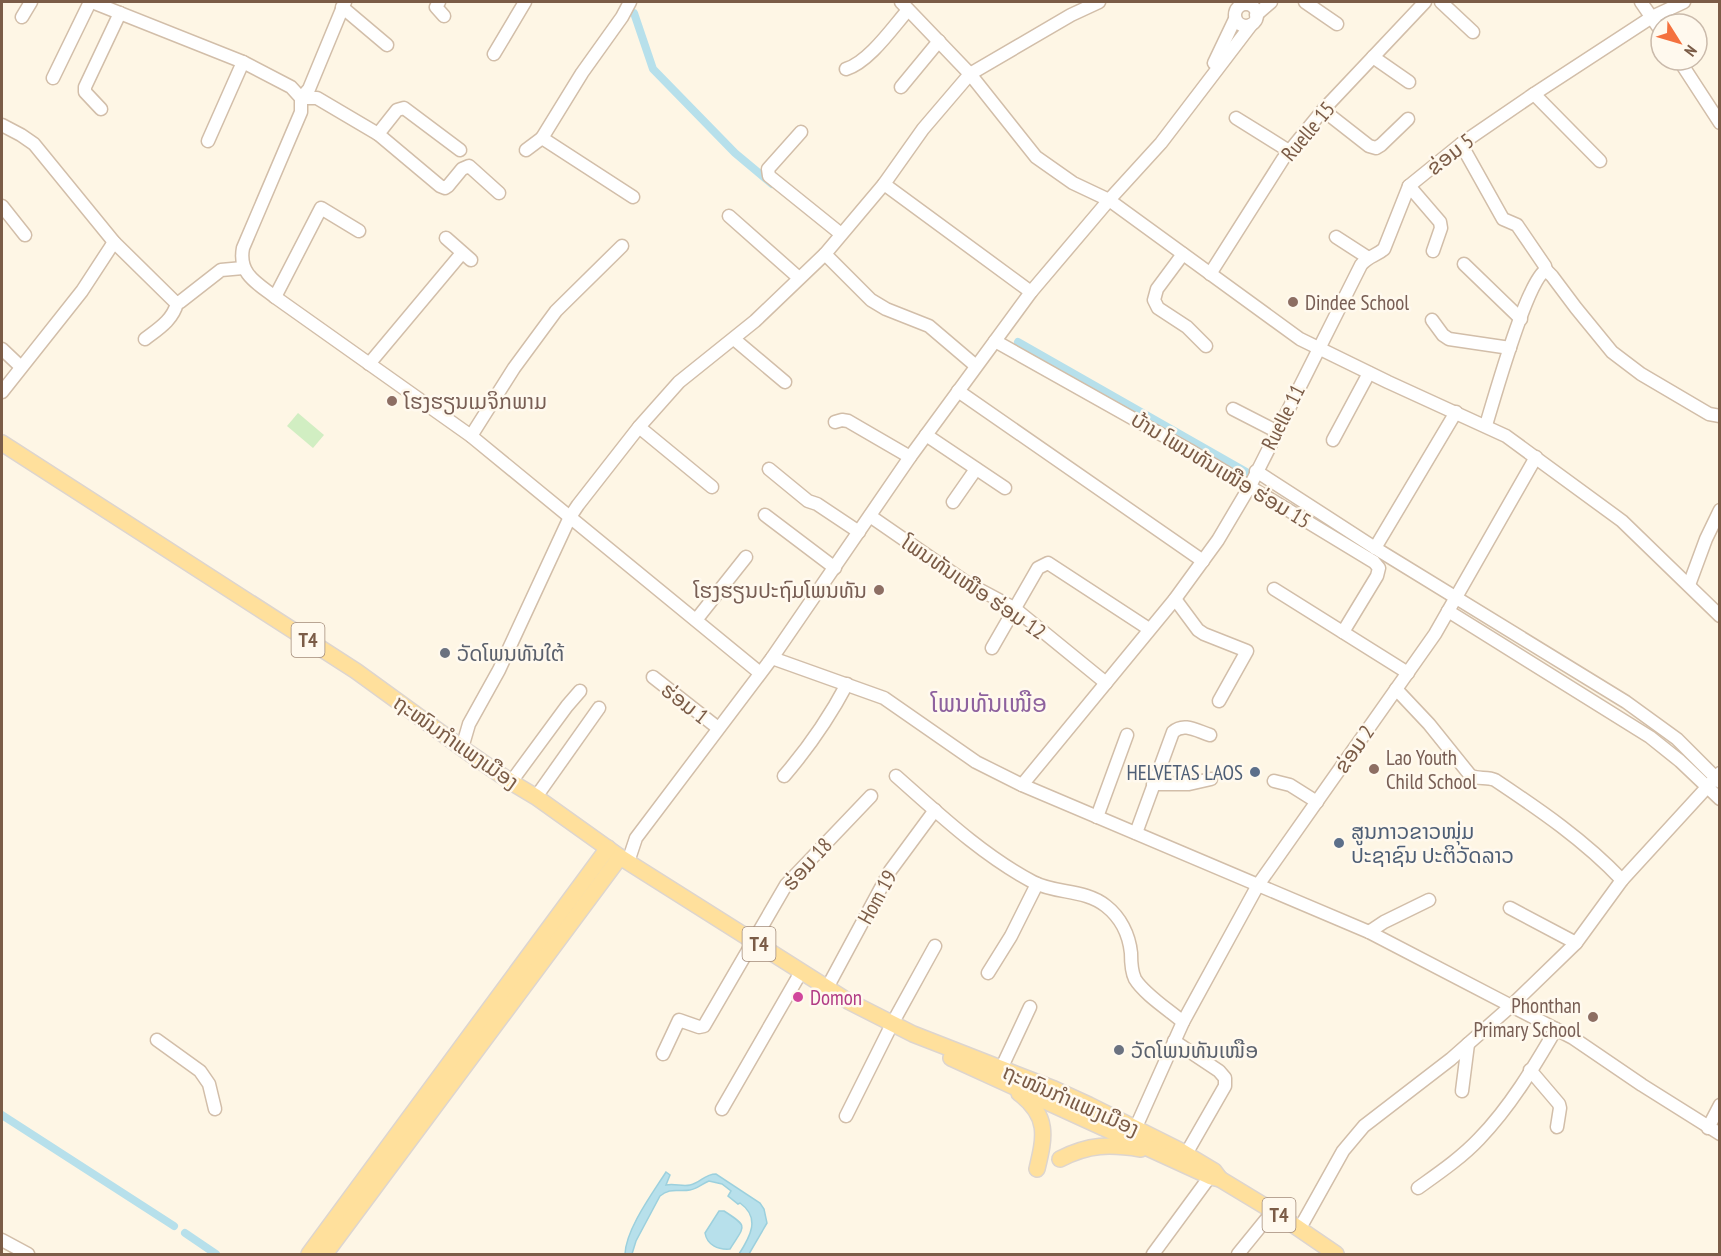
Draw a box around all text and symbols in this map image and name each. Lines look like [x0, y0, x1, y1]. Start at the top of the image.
north arrow [1649, 12, 1709, 72]
text: N [1680, 42, 1702, 60]
street label: Ruelle 15 [1275, 96, 1341, 166]
street label: ຂ່ອມ 5 [1421, 127, 1479, 181]
place label: Dindee School [1305, 289, 1409, 316]
marker: Dindee School [1286, 295, 1300, 309]
street label: Ruelle 11 [1255, 380, 1311, 454]
place label: ໂຮງຮຽນເມຈິກພາມ [403, 388, 547, 415]
marker: ໂຮງຮຽນເມຈິກພາມ [385, 394, 399, 408]
street label: ບ້ານ ໂພນທັນເໜືອ ຮ່ອມ 15 [1126, 406, 1316, 534]
street label: ໂພນທັນເໜືອ ຮ່ອມ 12 [896, 528, 1051, 645]
place label: ໂຮງຮຽນປະຖົມໂພນທັນ [693, 577, 867, 604]
marker: ໂຮງຮຽນປະຖົມໂພນທັນ [872, 583, 886, 597]
road number: T4 [292, 623, 324, 657]
place label: ວັດໂພນທັນໃຕ້ [457, 640, 565, 667]
marker: ວັດໂພນທັນໃຕ້ [438, 646, 452, 660]
street label: ຮ່ອມ 1 [656, 676, 714, 730]
district label: ໂພນທັນເໜືອ [930, 688, 1047, 719]
street label: ຖະໜົນກຳແພງເມືອງ [388, 689, 524, 795]
street label: ຂ່ອມ 2 [1328, 720, 1380, 778]
place label: Lao Youth Child School [1386, 744, 1477, 795]
place label: HELVETAS LAOS [1127, 759, 1243, 786]
marker: Lao Youth Child School [1367, 762, 1381, 776]
marker: HELVETAS LAOS [1248, 765, 1262, 779]
place label: ສູນກາວຂາວໜຸ່ມ ປະຊາຊົນ ປະຕິວັດລາວ [1351, 818, 1514, 869]
street label: ຮ່ອມ 18 [776, 832, 838, 896]
marker: ສູນກາວຂາວໜຸ່ມ ປະຊາຊົນ ປະຕິວັດລາວ [1332, 836, 1346, 850]
street label: Hom 19 [851, 865, 903, 929]
road number: T4 [742, 927, 776, 961]
place label: Domon [810, 984, 862, 1011]
marker: Domon [791, 990, 805, 1004]
place label: Phonthan Primary School [1473, 992, 1581, 1043]
marker: Phonthan Primary School [1586, 1010, 1600, 1024]
place label: ວັດໂພນທັນເໜືອ [1131, 1037, 1258, 1064]
marker: ວັດໂພນທັນເໜືອ [1112, 1043, 1126, 1057]
street label: ຖະໜົນກຳແພງເມືອງ [998, 1058, 1144, 1142]
road number: T4 [1262, 1198, 1296, 1232]

